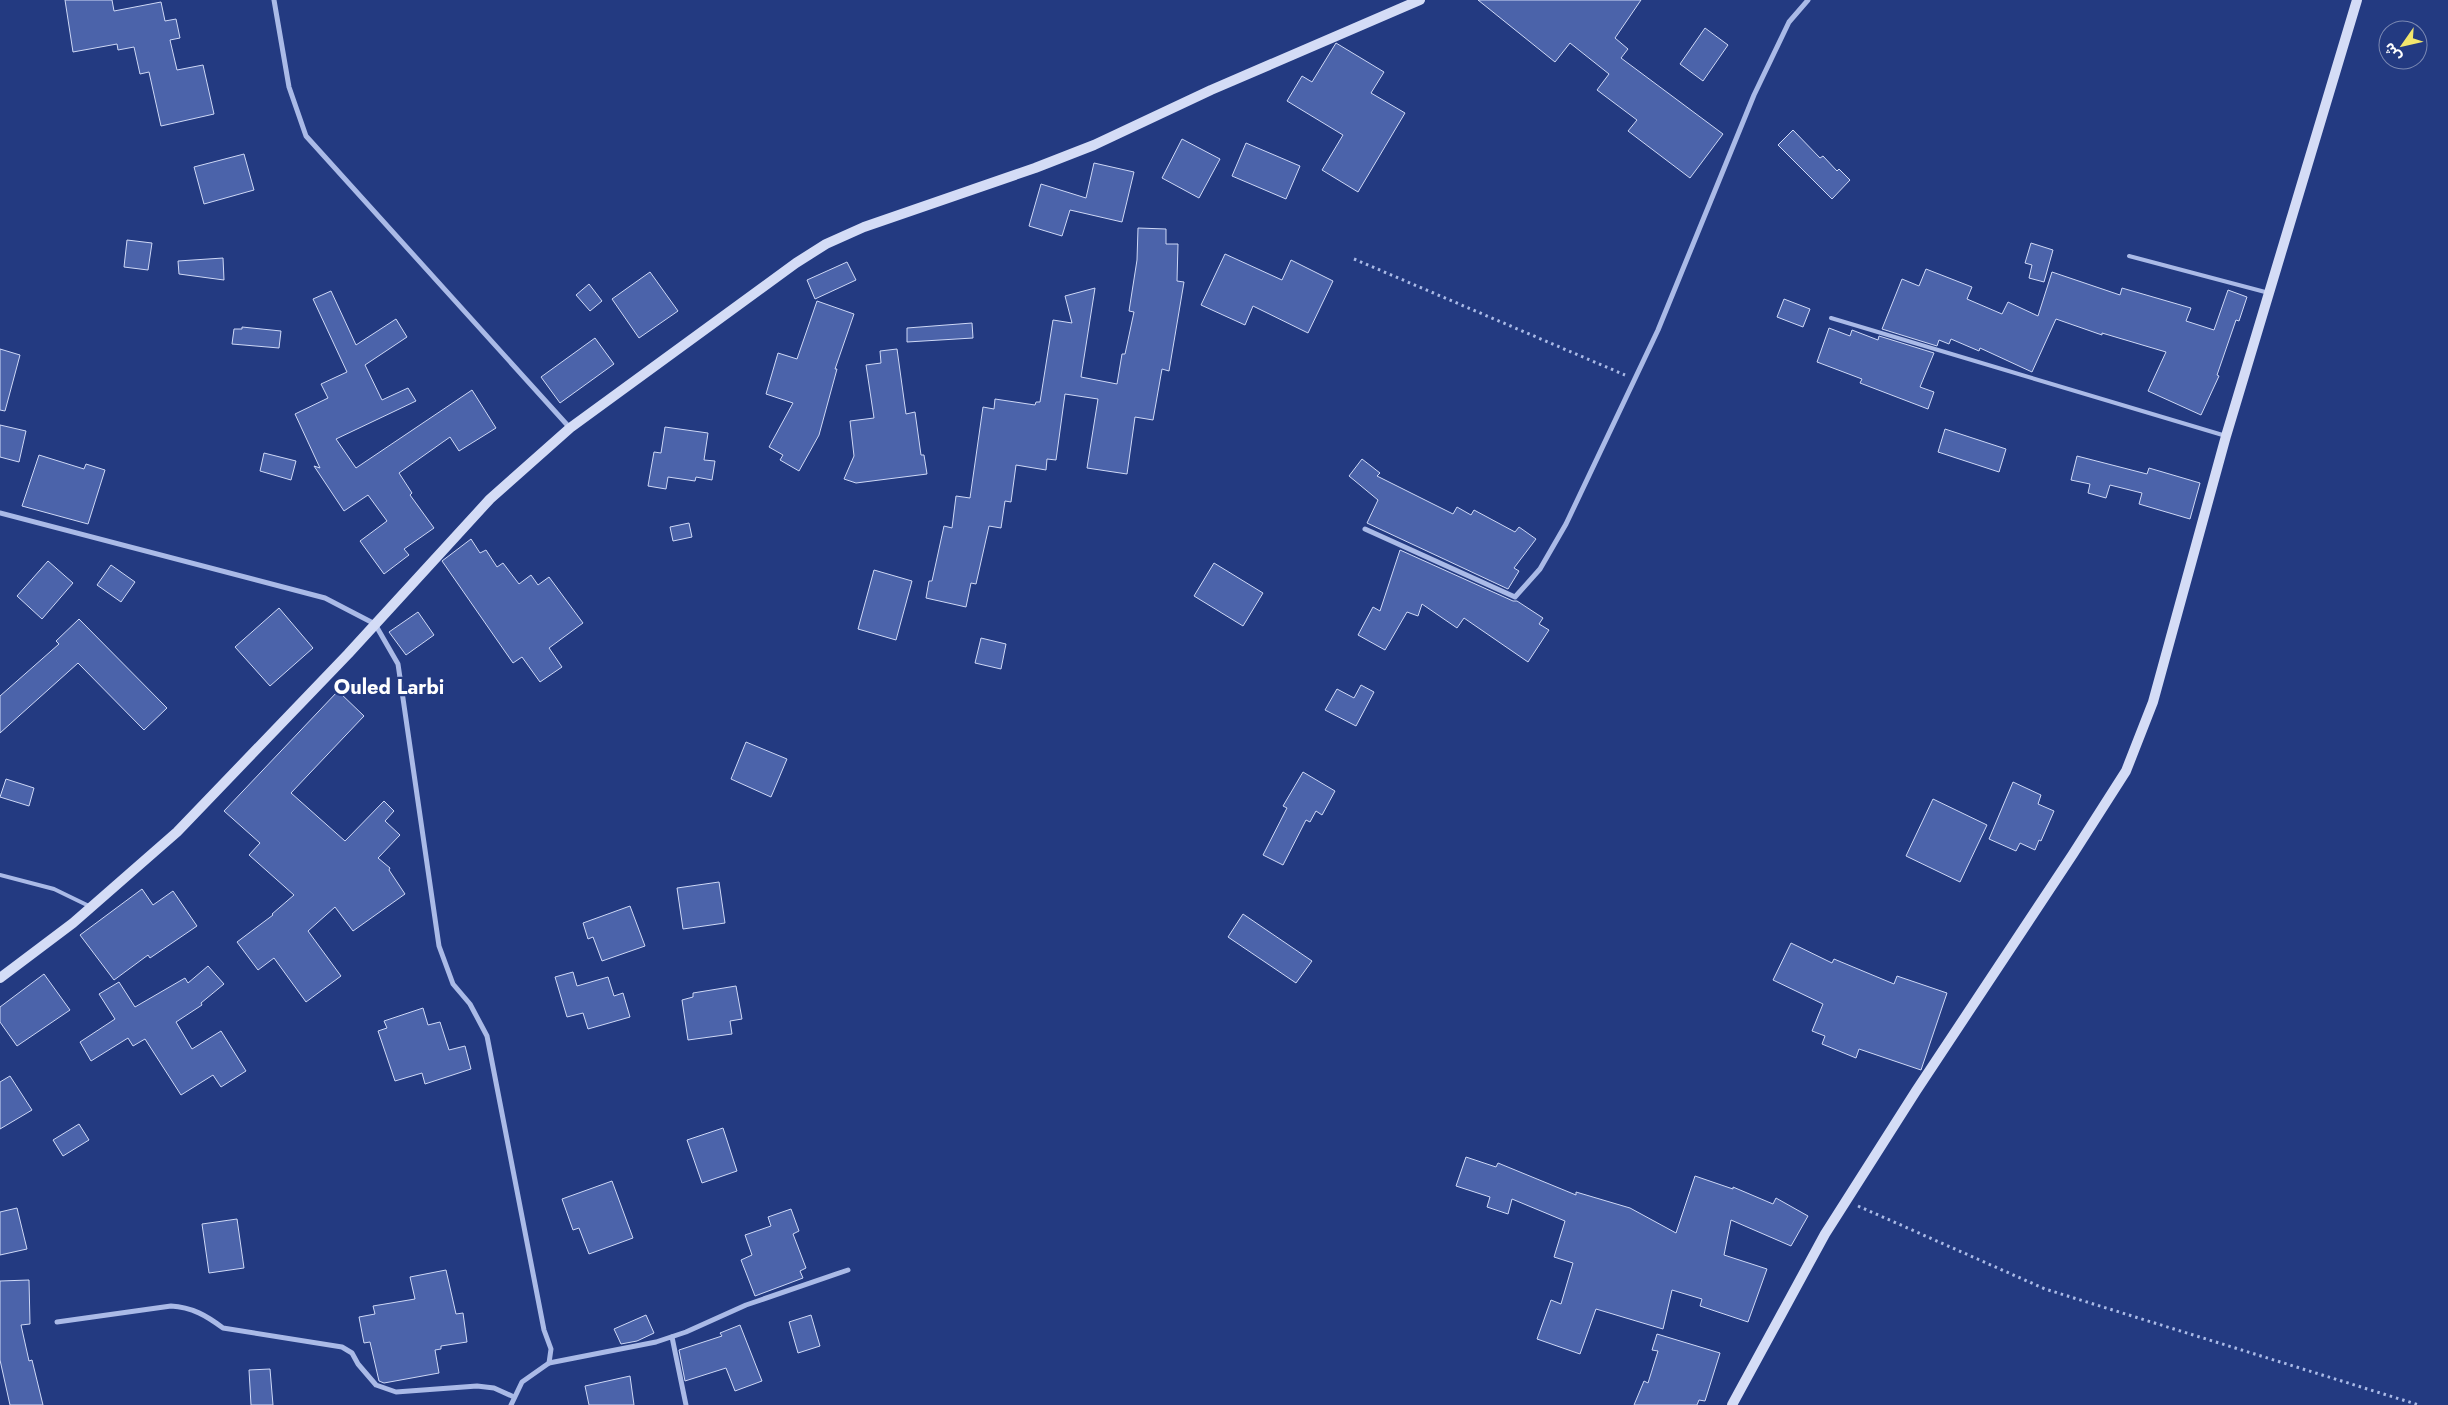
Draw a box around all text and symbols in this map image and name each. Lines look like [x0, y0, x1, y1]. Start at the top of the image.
north arrow [2378, 20, 2428, 70]
text: ش [2379, 39, 2406, 66]
district label: Ouled Larbi [334, 673, 444, 702]

